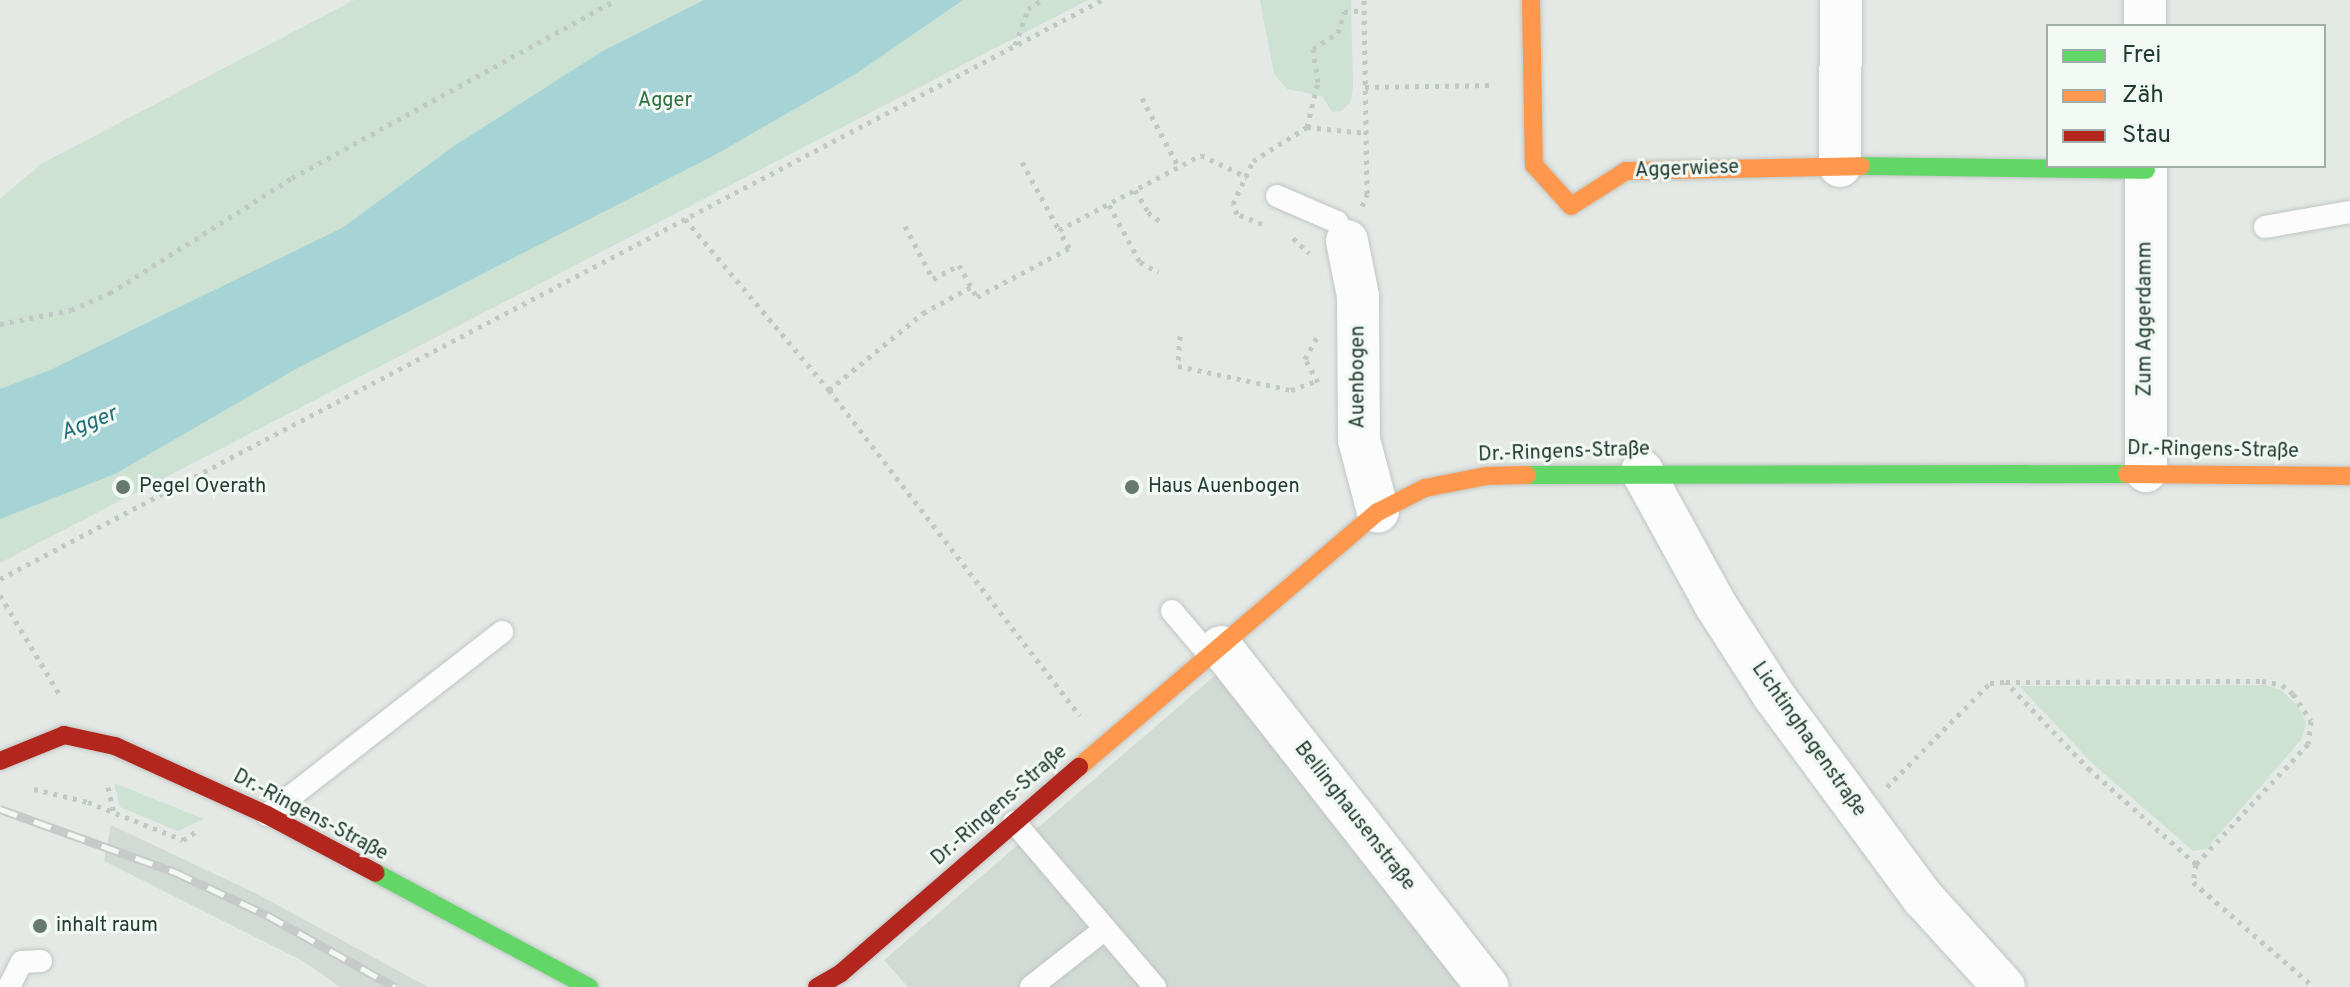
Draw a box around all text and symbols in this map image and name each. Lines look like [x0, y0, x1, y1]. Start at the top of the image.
legend [2046, 24, 2326, 168]
text: Frei [2122, 41, 2161, 71]
text: Zäh [2122, 81, 2164, 111]
park label: Agger [638, 89, 692, 113]
text: Stau [2122, 121, 2171, 151]
street label: Aggerwiese [1634, 156, 1740, 184]
street label: Zum Aggerdamm [2134, 241, 2158, 397]
street label: Auenbogen [1347, 325, 1371, 429]
water label: Agger [57, 401, 121, 447]
street label: Dr.-Ringens-Straße [1478, 438, 1650, 468]
street label: Dr.-Ringens-Straße [2127, 438, 2299, 464]
place label: Pegel Overath [139, 475, 266, 499]
place label: Haus Auenbogen [1148, 475, 1301, 499]
marker: Pegel Overath [114, 478, 132, 496]
marker: Haus Auenbogen [1123, 478, 1141, 496]
street label: Lichtinghagenstraße [1746, 658, 1870, 822]
street label: Bellinghausenstraße [1288, 738, 1420, 896]
street label: Dr.-Ringens-Straße [927, 741, 1073, 871]
street label: Dr.-Ringens-Straße [229, 765, 391, 867]
place label: inhalt raum [56, 914, 158, 938]
marker: inhalt raum [31, 917, 49, 935]

